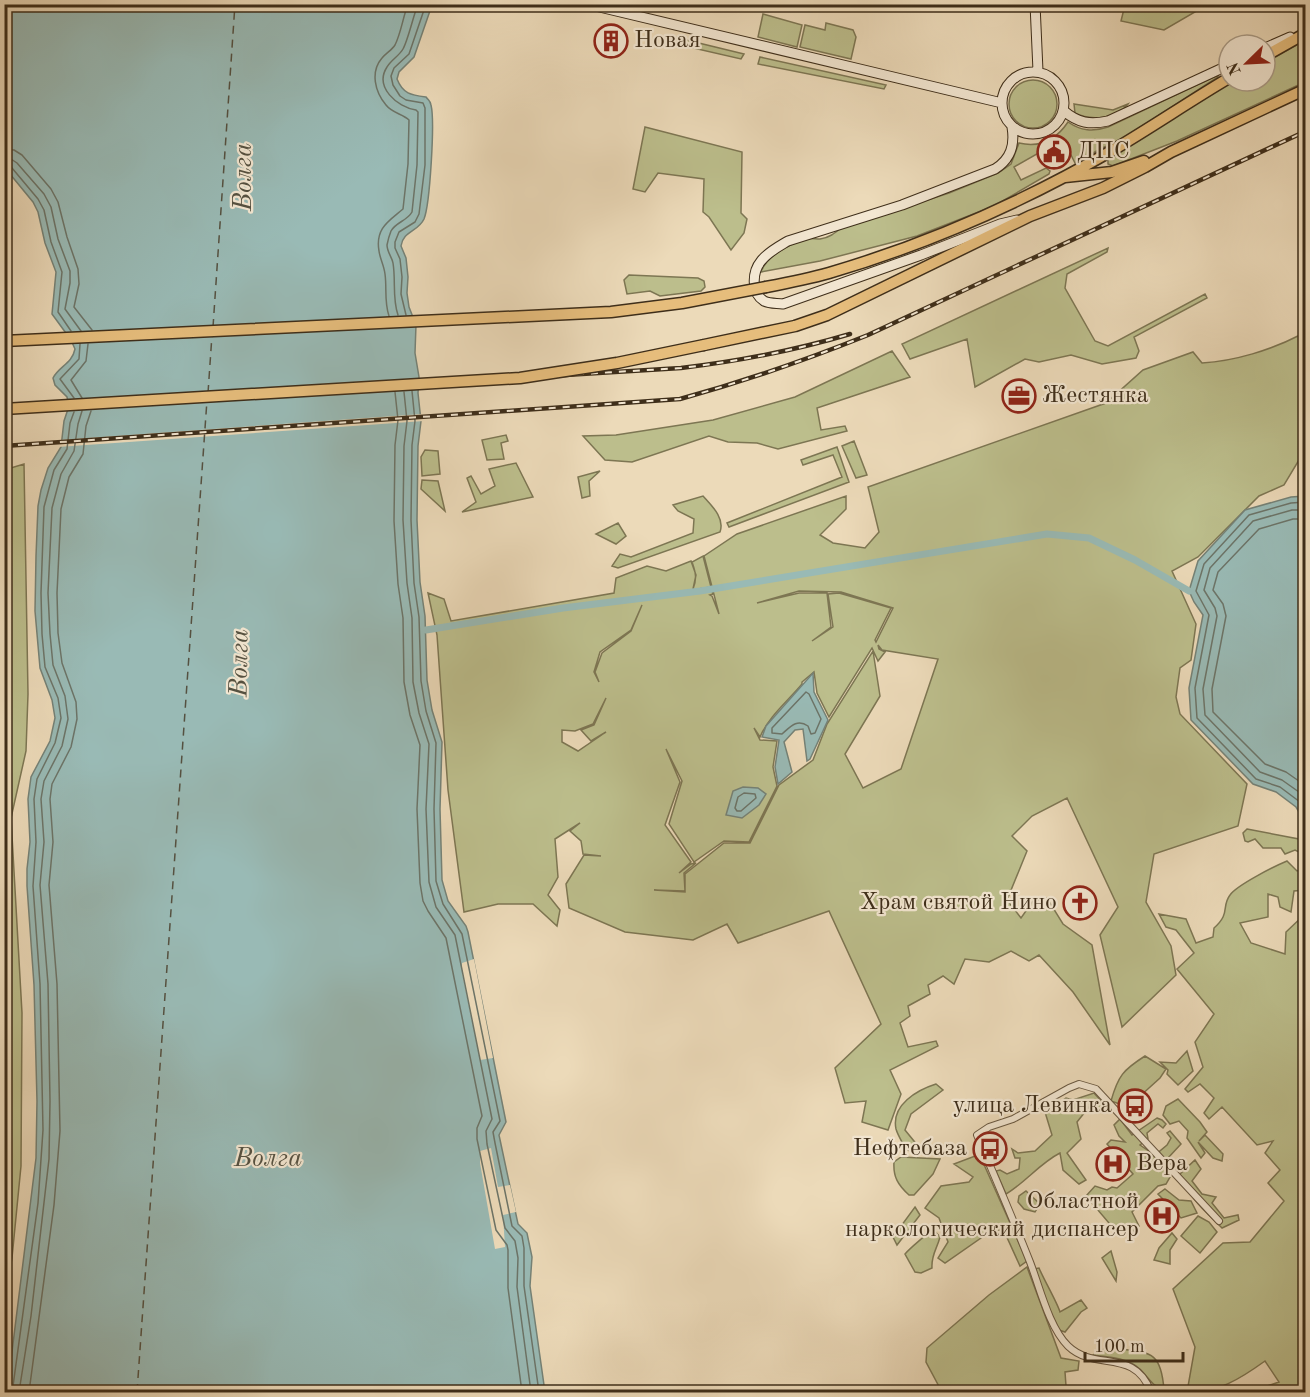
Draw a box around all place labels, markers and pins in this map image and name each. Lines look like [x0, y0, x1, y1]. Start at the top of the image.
building icon: Новая [593, 23, 629, 59]
place label: Новая [634, 29, 701, 53]
public building icon: ДПС [1036, 134, 1072, 170]
place label: ДПС [1077, 140, 1130, 164]
office icon: Жестянка [1001, 378, 1037, 414]
place label: Жестянка [1042, 384, 1149, 408]
church icon: Храм святой Нино [1062, 885, 1098, 921]
place label: Храм святой Нино [860, 891, 1057, 915]
bus stop icon: улица Левинка [1117, 1088, 1153, 1124]
place label: улица Левинка [953, 1094, 1112, 1118]
bus stop icon: Нефтебаза [972, 1131, 1008, 1167]
place label: Нефтебаза [853, 1137, 967, 1161]
hospital icon: Вера [1095, 1146, 1131, 1182]
place label: Вера [1136, 1152, 1188, 1176]
place label: Областной наркологический диспансер [845, 1190, 1139, 1242]
hospital icon: Областной наркологический диспансер [1144, 1198, 1180, 1234]

